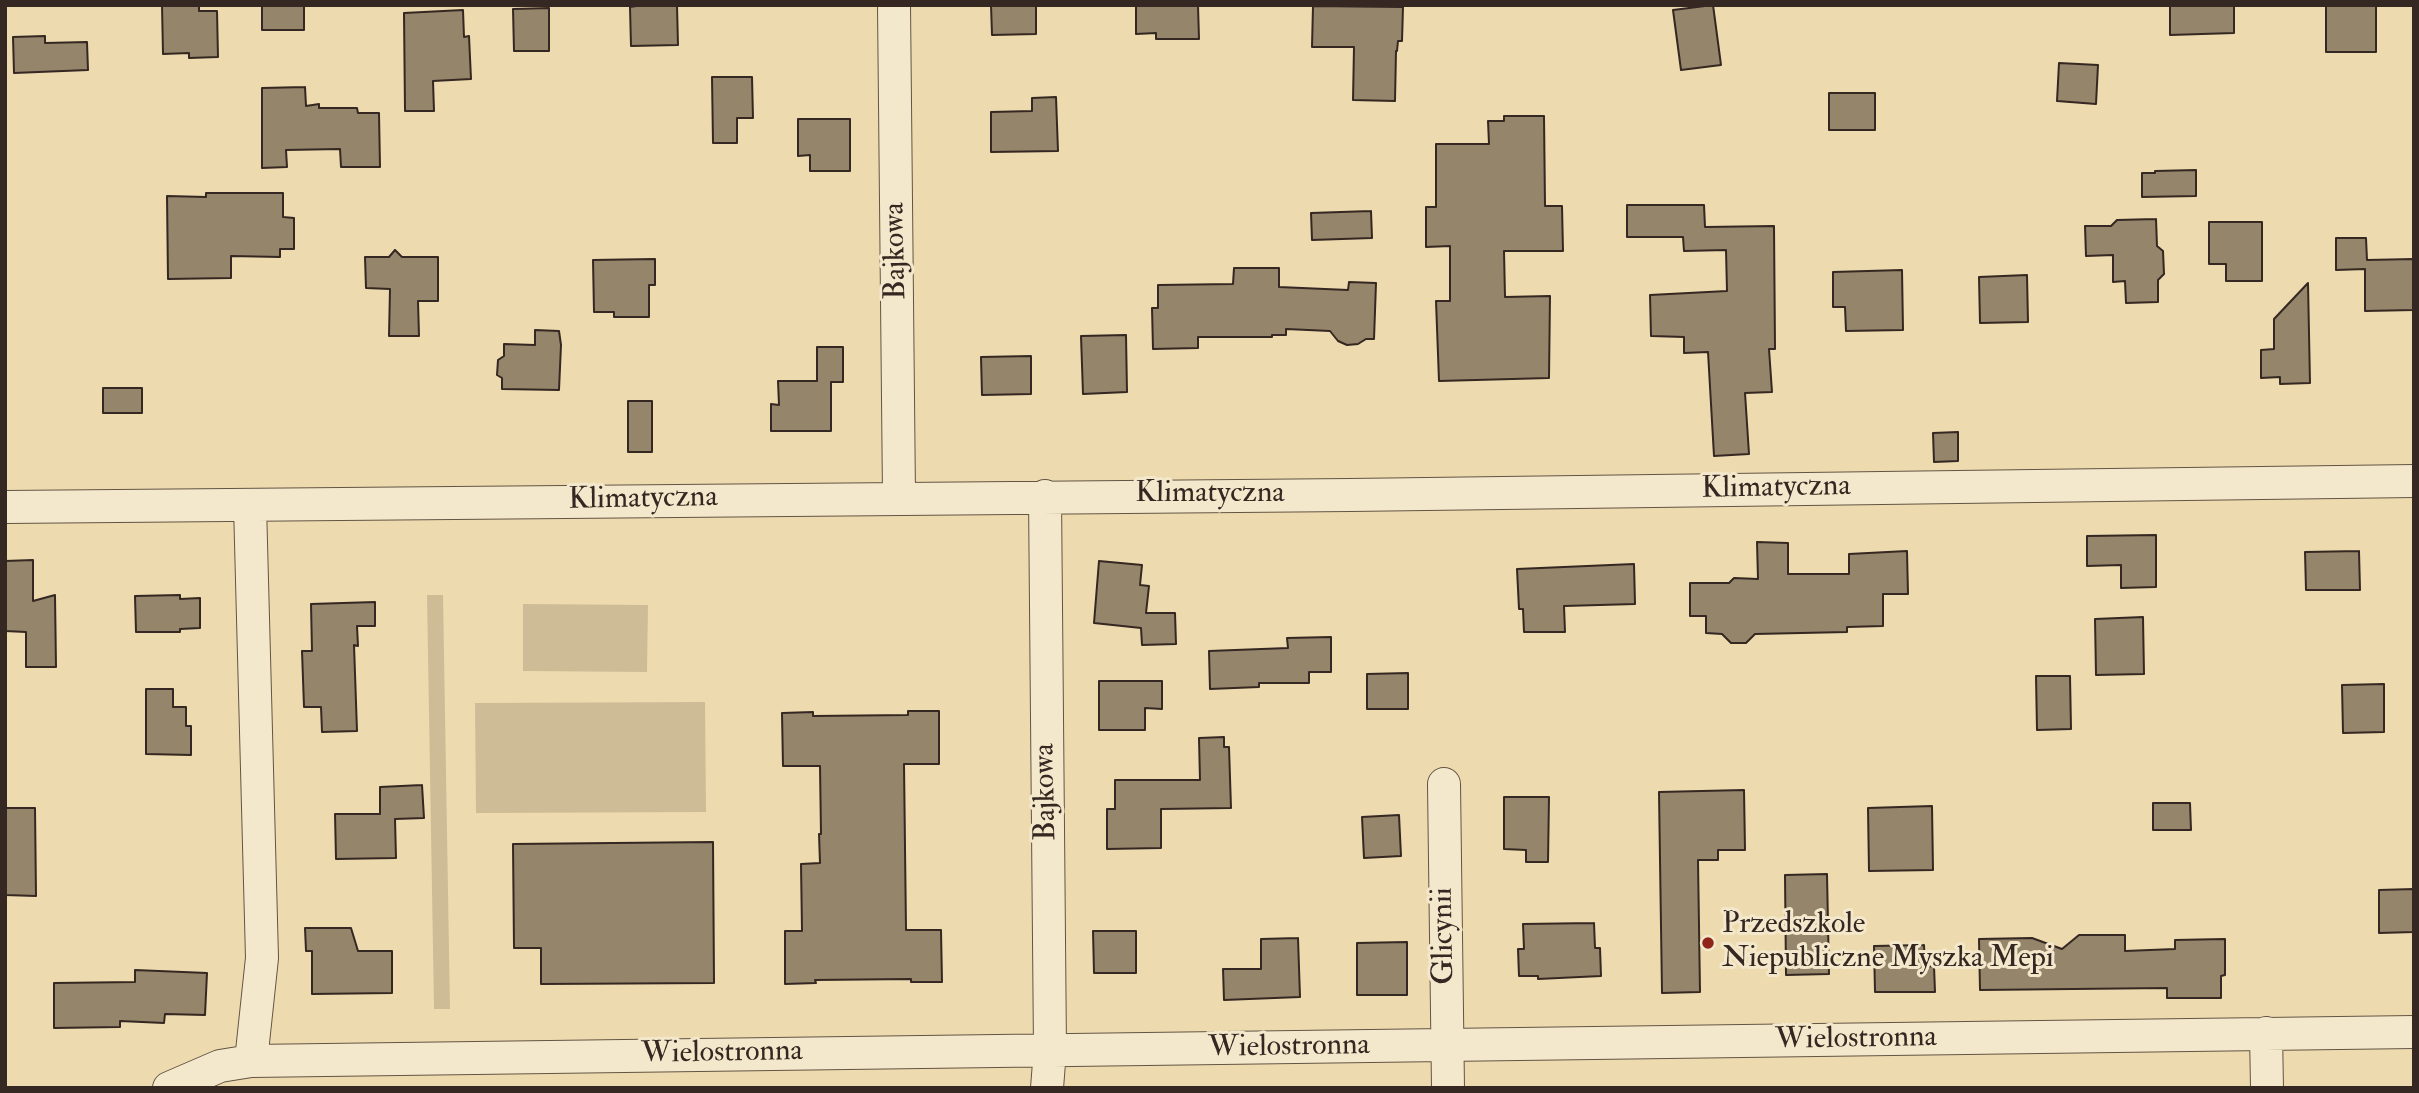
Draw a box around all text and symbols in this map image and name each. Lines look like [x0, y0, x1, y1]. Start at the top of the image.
street label: Bajkowa [878, 202, 916, 300]
street label: Klimatyczna [1701, 470, 1851, 508]
street label: Klimatyczna [1135, 477, 1285, 513]
street label: Klimatyczna [568, 481, 718, 519]
street label: Bajkowa [1028, 743, 1066, 841]
street label: Glicynii [1426, 887, 1464, 985]
place label: Przedszkole Niepubliczne Myszka Mepi [1722, 908, 2054, 978]
marker: Przedszkole Niepubliczne Myszka Mepi [1700, 935, 1716, 951]
street label: Wielostronna [1775, 1021, 1937, 1059]
street label: Wielostronna [1208, 1029, 1370, 1067]
street label: Wielostronna [641, 1035, 803, 1073]

